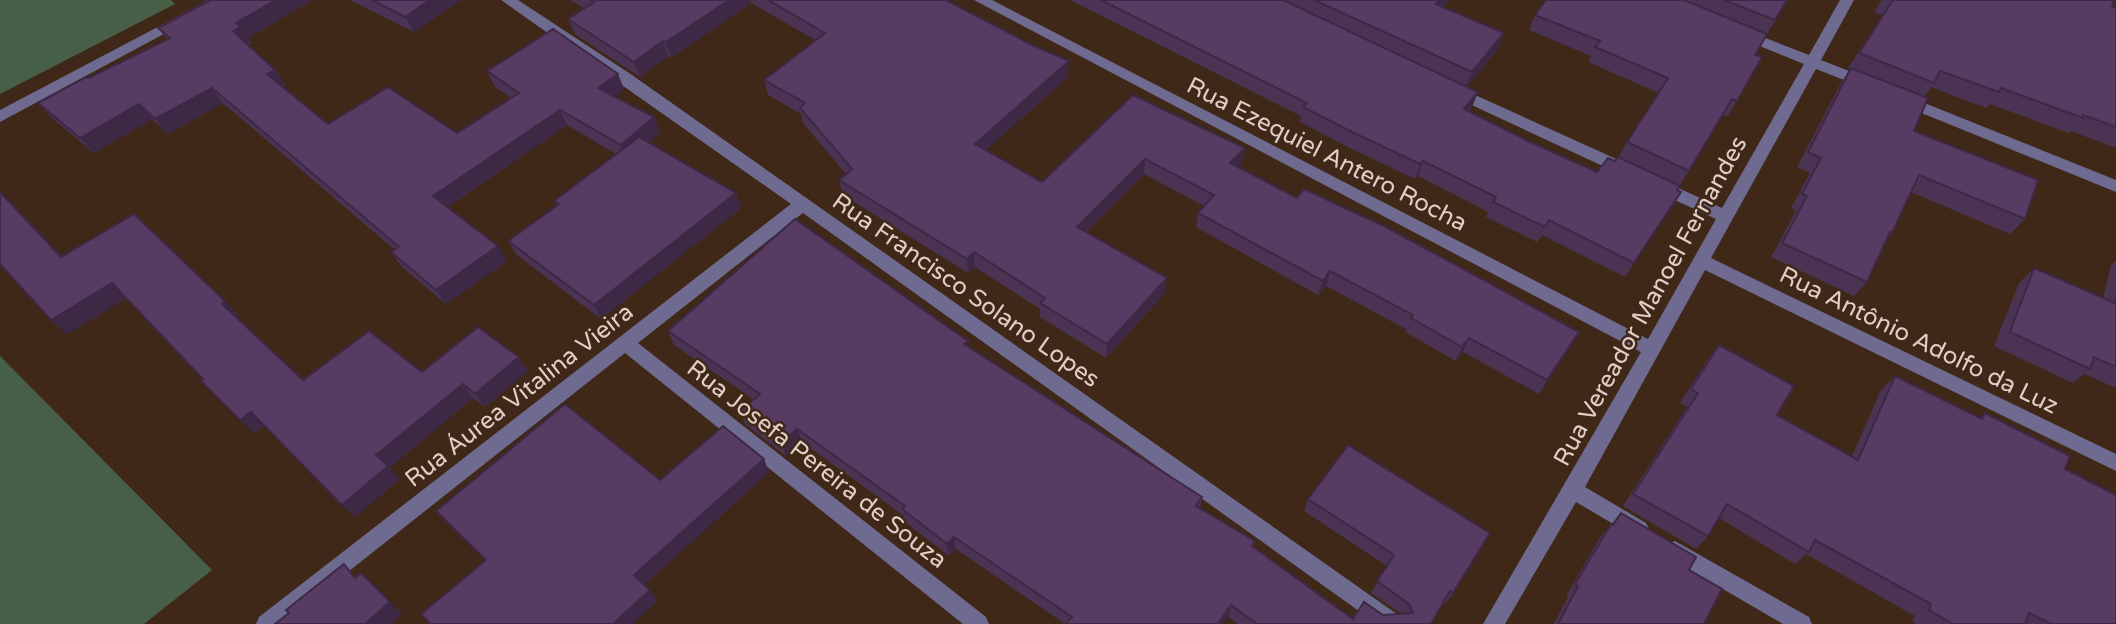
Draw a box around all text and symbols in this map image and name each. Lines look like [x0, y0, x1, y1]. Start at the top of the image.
street label: Rua Ezequiel Antero Rocha [1182, 71, 1472, 238]
street label: Rua Vereador Manoel Fernandes [1547, 131, 1753, 471]
street label: Rua Francisco Solano Lopes [827, 187, 1105, 394]
street label: Rua Antônio Adolfo da Luz [1775, 260, 2063, 421]
street label: Rua Áurea Vitalina Vieira [399, 296, 639, 494]
street label: Rua Josefa Pereira de Souza [681, 354, 952, 575]

